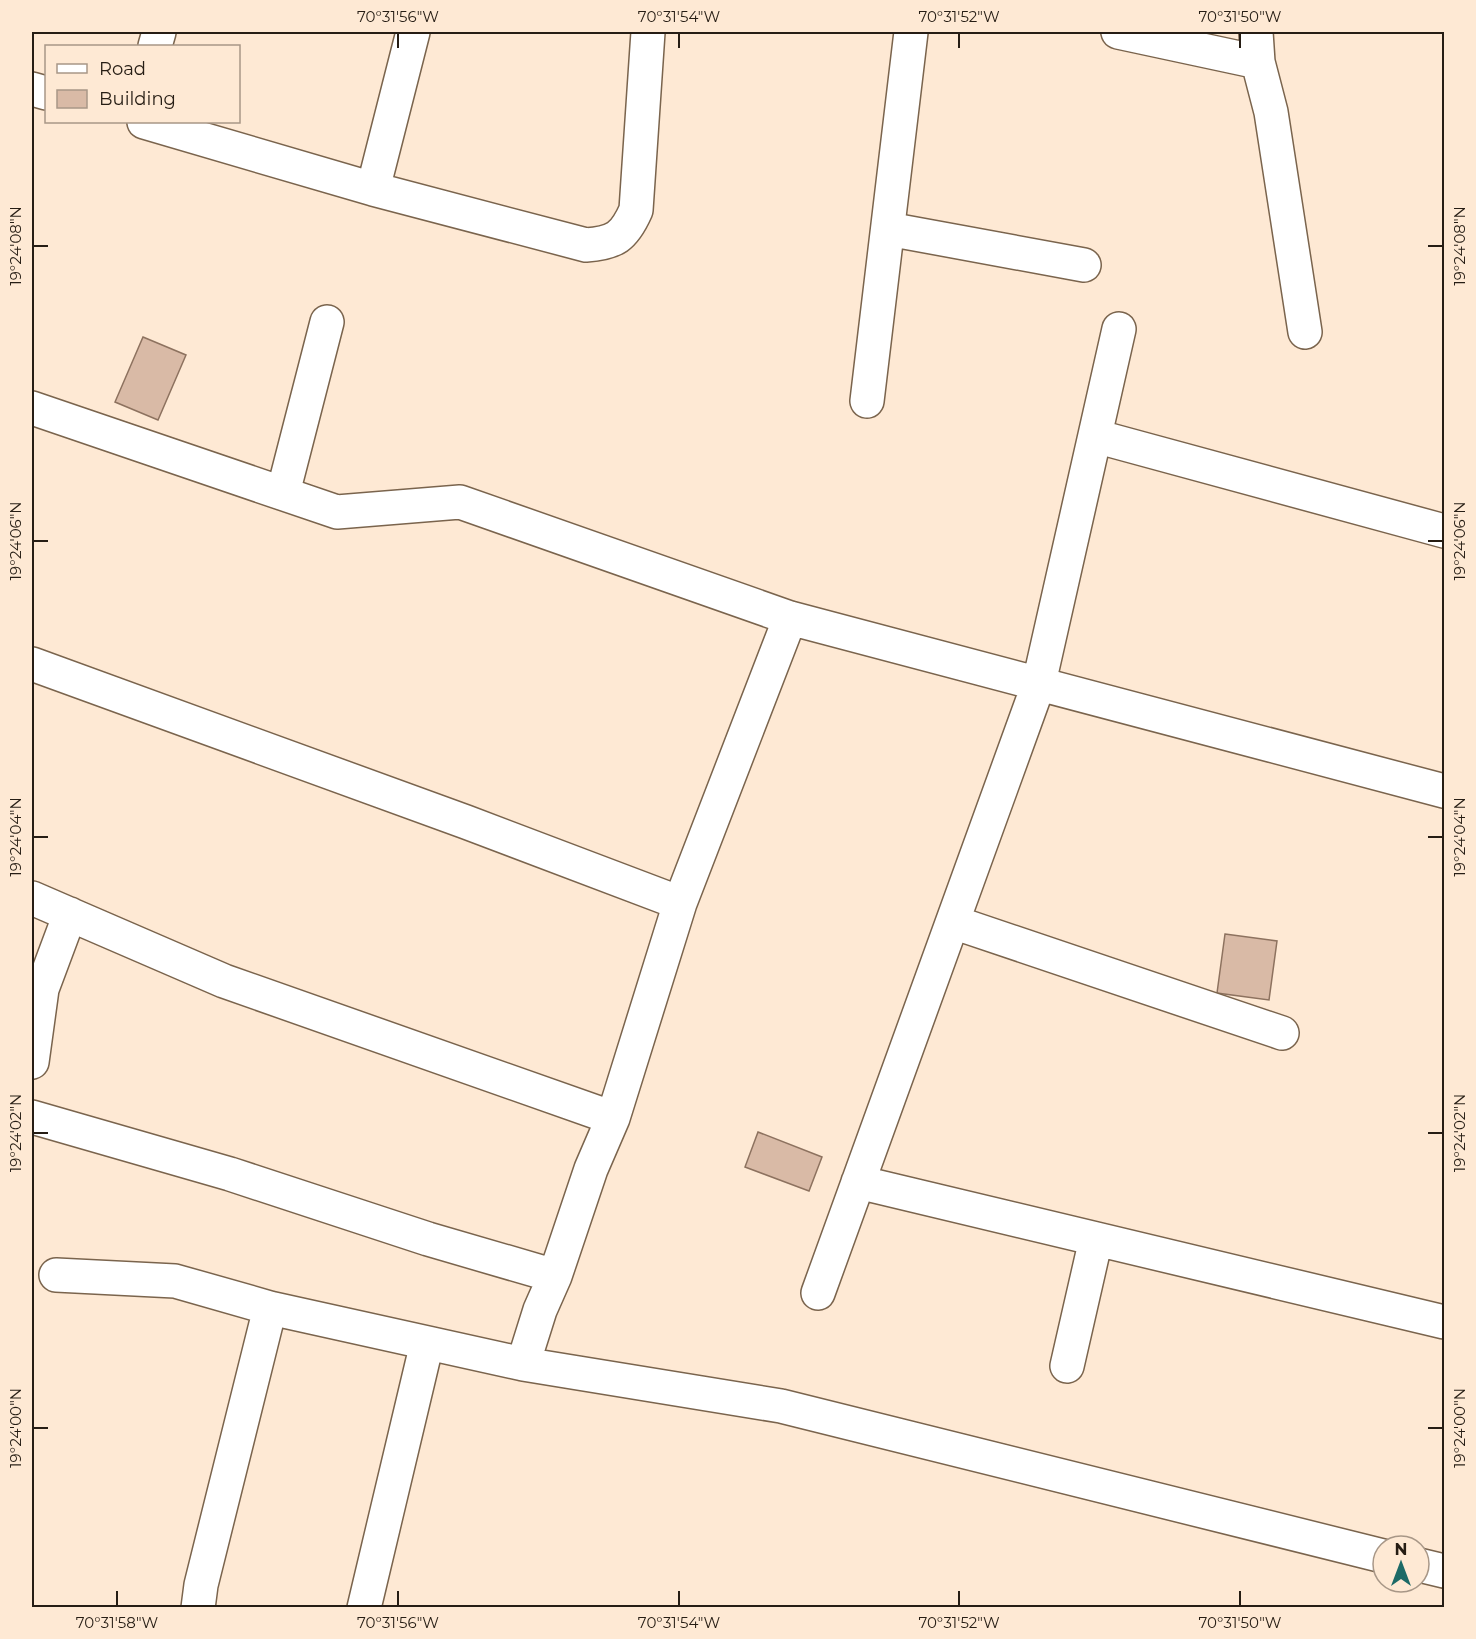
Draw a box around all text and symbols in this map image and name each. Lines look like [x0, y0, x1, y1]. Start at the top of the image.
text: 70°31'56"W [357, 7, 439, 26]
text: 70°31'54"W [638, 7, 720, 26]
text: 70°31'52"W [918, 7, 1000, 26]
text: 70°31'50"W [1199, 7, 1282, 26]
legend [45, 45, 240, 123]
text: Road [99, 58, 146, 80]
text: Building [99, 88, 176, 110]
text: 19°24'08"N [6, 206, 25, 286]
text: 19°24'08"N [1450, 206, 1469, 286]
text: 19°24'06"N [6, 502, 25, 580]
text: 19°24'06"N [1450, 502, 1469, 580]
text: 19°24'04"N [6, 797, 25, 877]
text: 19°24'04"N [1450, 797, 1469, 877]
text: 19°24'02"N [6, 1094, 25, 1172]
text: 19°24'02"N [1450, 1094, 1469, 1172]
text: 19°24'00"N [6, 1388, 25, 1468]
text: 19°24'00"N [1450, 1388, 1469, 1468]
north arrow [1371, 1534, 1431, 1594]
text: N [1395, 1540, 1407, 1559]
text: 70°31'58"W [76, 1613, 159, 1632]
text: 70°31'56"W [357, 1613, 439, 1632]
text: 70°31'54"W [638, 1613, 720, 1632]
text: 70°31'52"W [918, 1613, 1000, 1632]
text: 70°31'50"W [1199, 1613, 1282, 1632]

